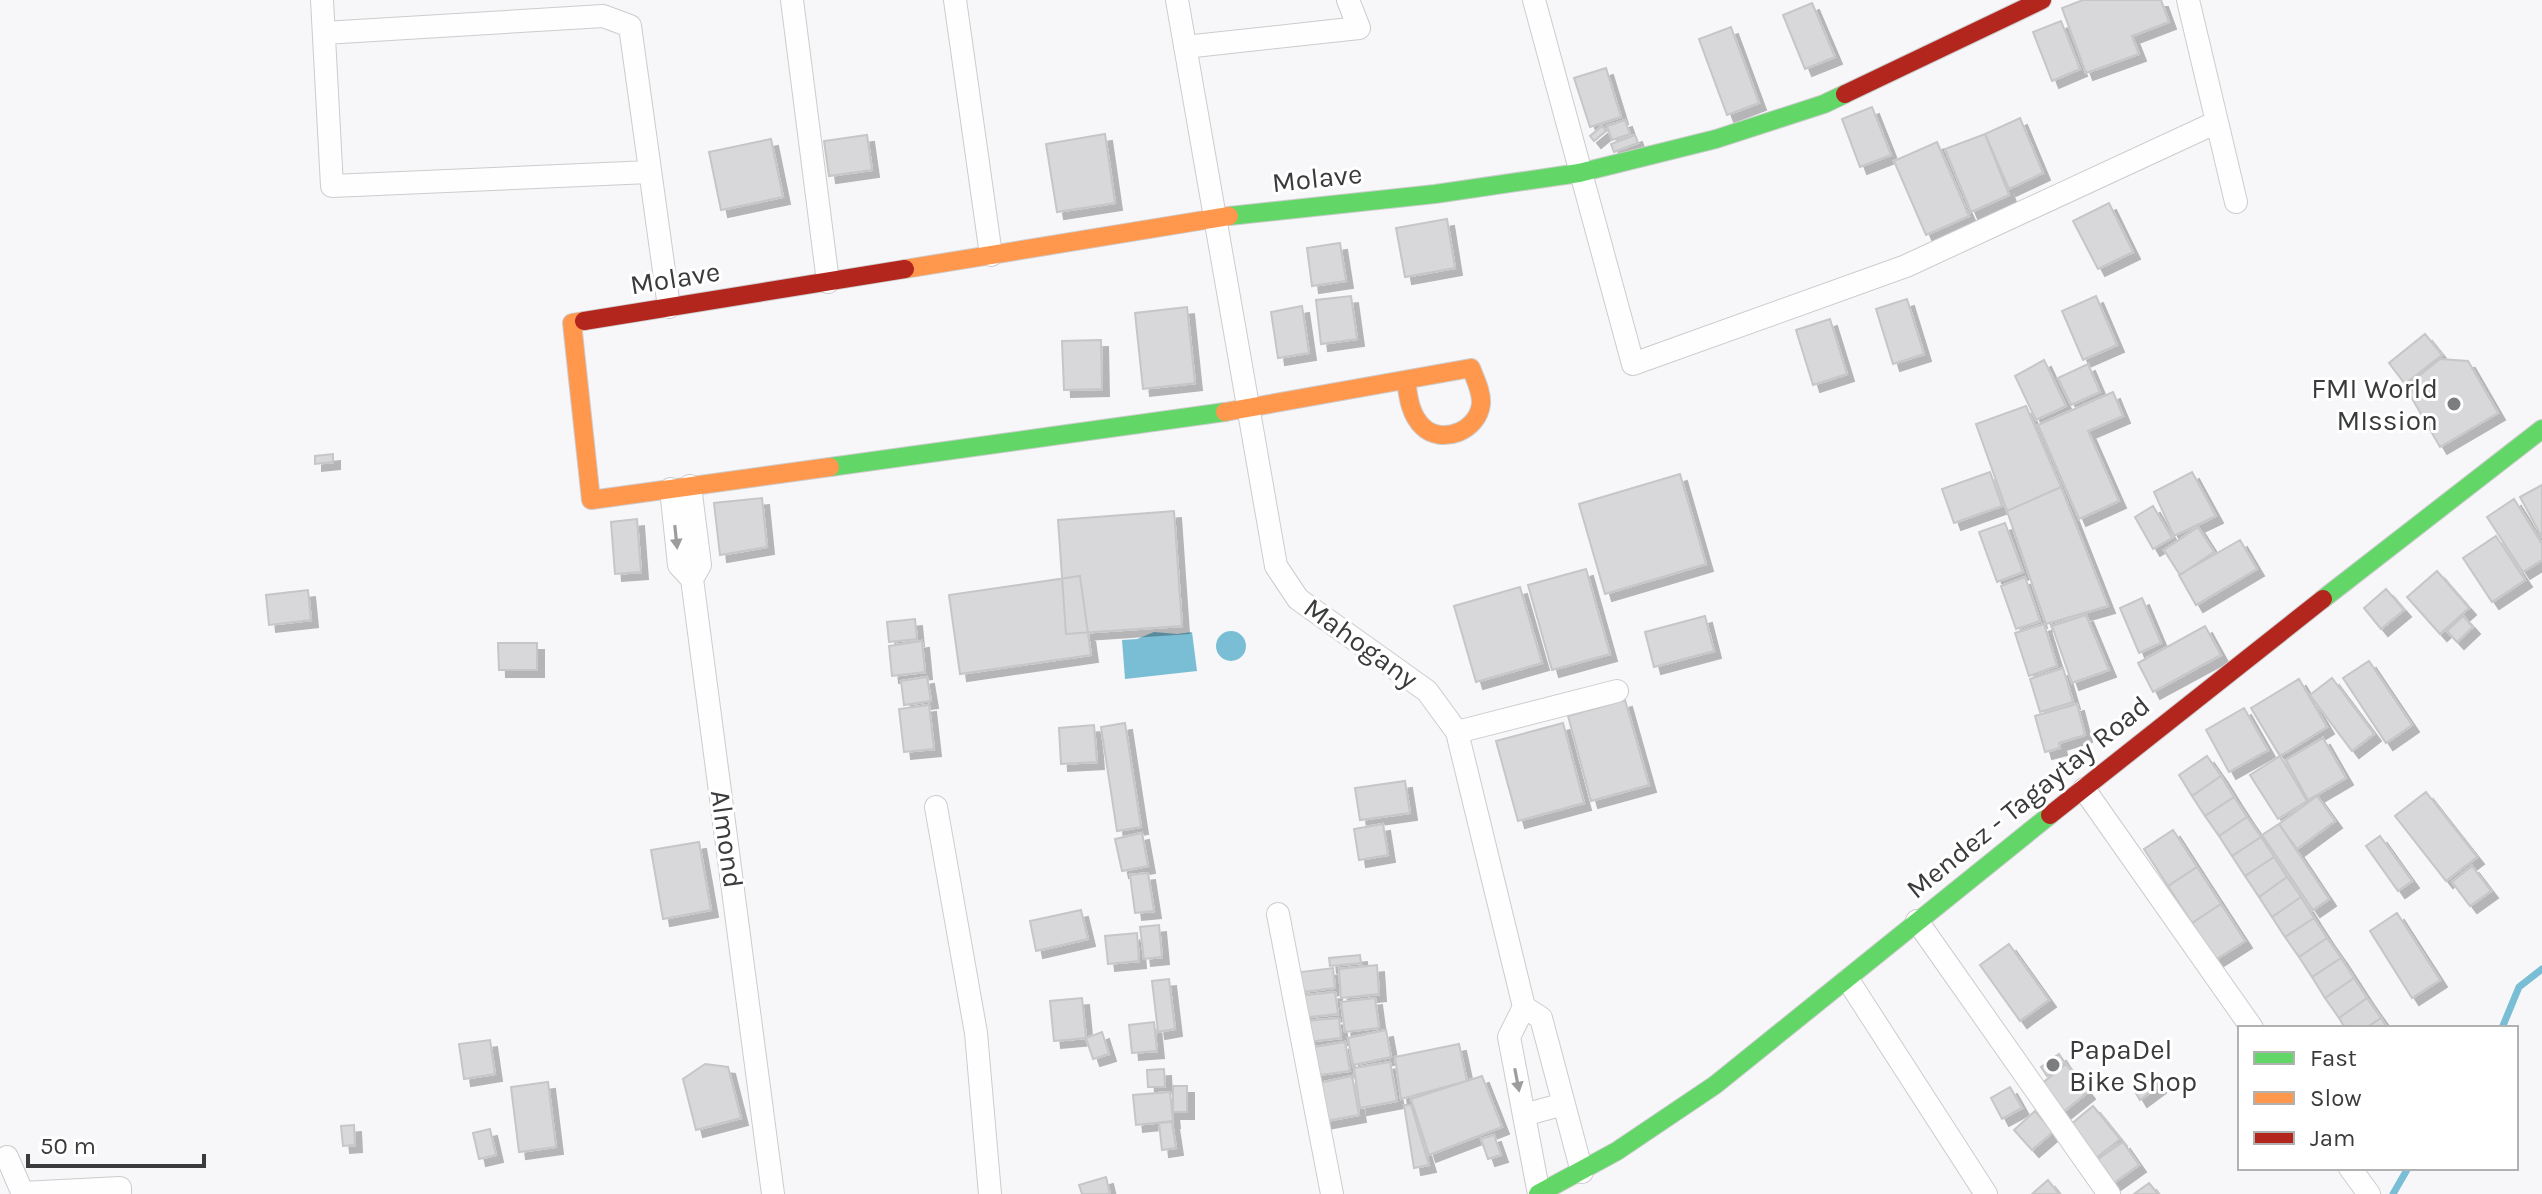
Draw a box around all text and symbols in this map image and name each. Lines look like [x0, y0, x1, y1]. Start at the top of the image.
street label: Molave [1270, 157, 1364, 199]
street label: Molave [628, 255, 722, 301]
place label: FMI World MIssion [2311, 372, 2438, 437]
marker: FMI World MIssion [2445, 395, 2463, 413]
one-way arrow [670, 525, 683, 550]
street label: Mahogany [1298, 591, 1424, 695]
street label: Mendez - Tagaytay Road [1900, 689, 2156, 905]
street label: Almond [704, 788, 750, 890]
legend [2238, 1026, 2518, 1170]
place label: PapaDel Bike Shop [2069, 1033, 2197, 1098]
text: Fast [2310, 1044, 2357, 1072]
marker: PapaDel Bike Shop [2044, 1056, 2062, 1074]
one-way arrow [1511, 1068, 1524, 1093]
text: Slow [2310, 1084, 2362, 1112]
scale bar [28, 1118, 204, 1168]
text: Jam [2310, 1124, 2355, 1152]
text: 50 m [40, 1132, 96, 1160]

